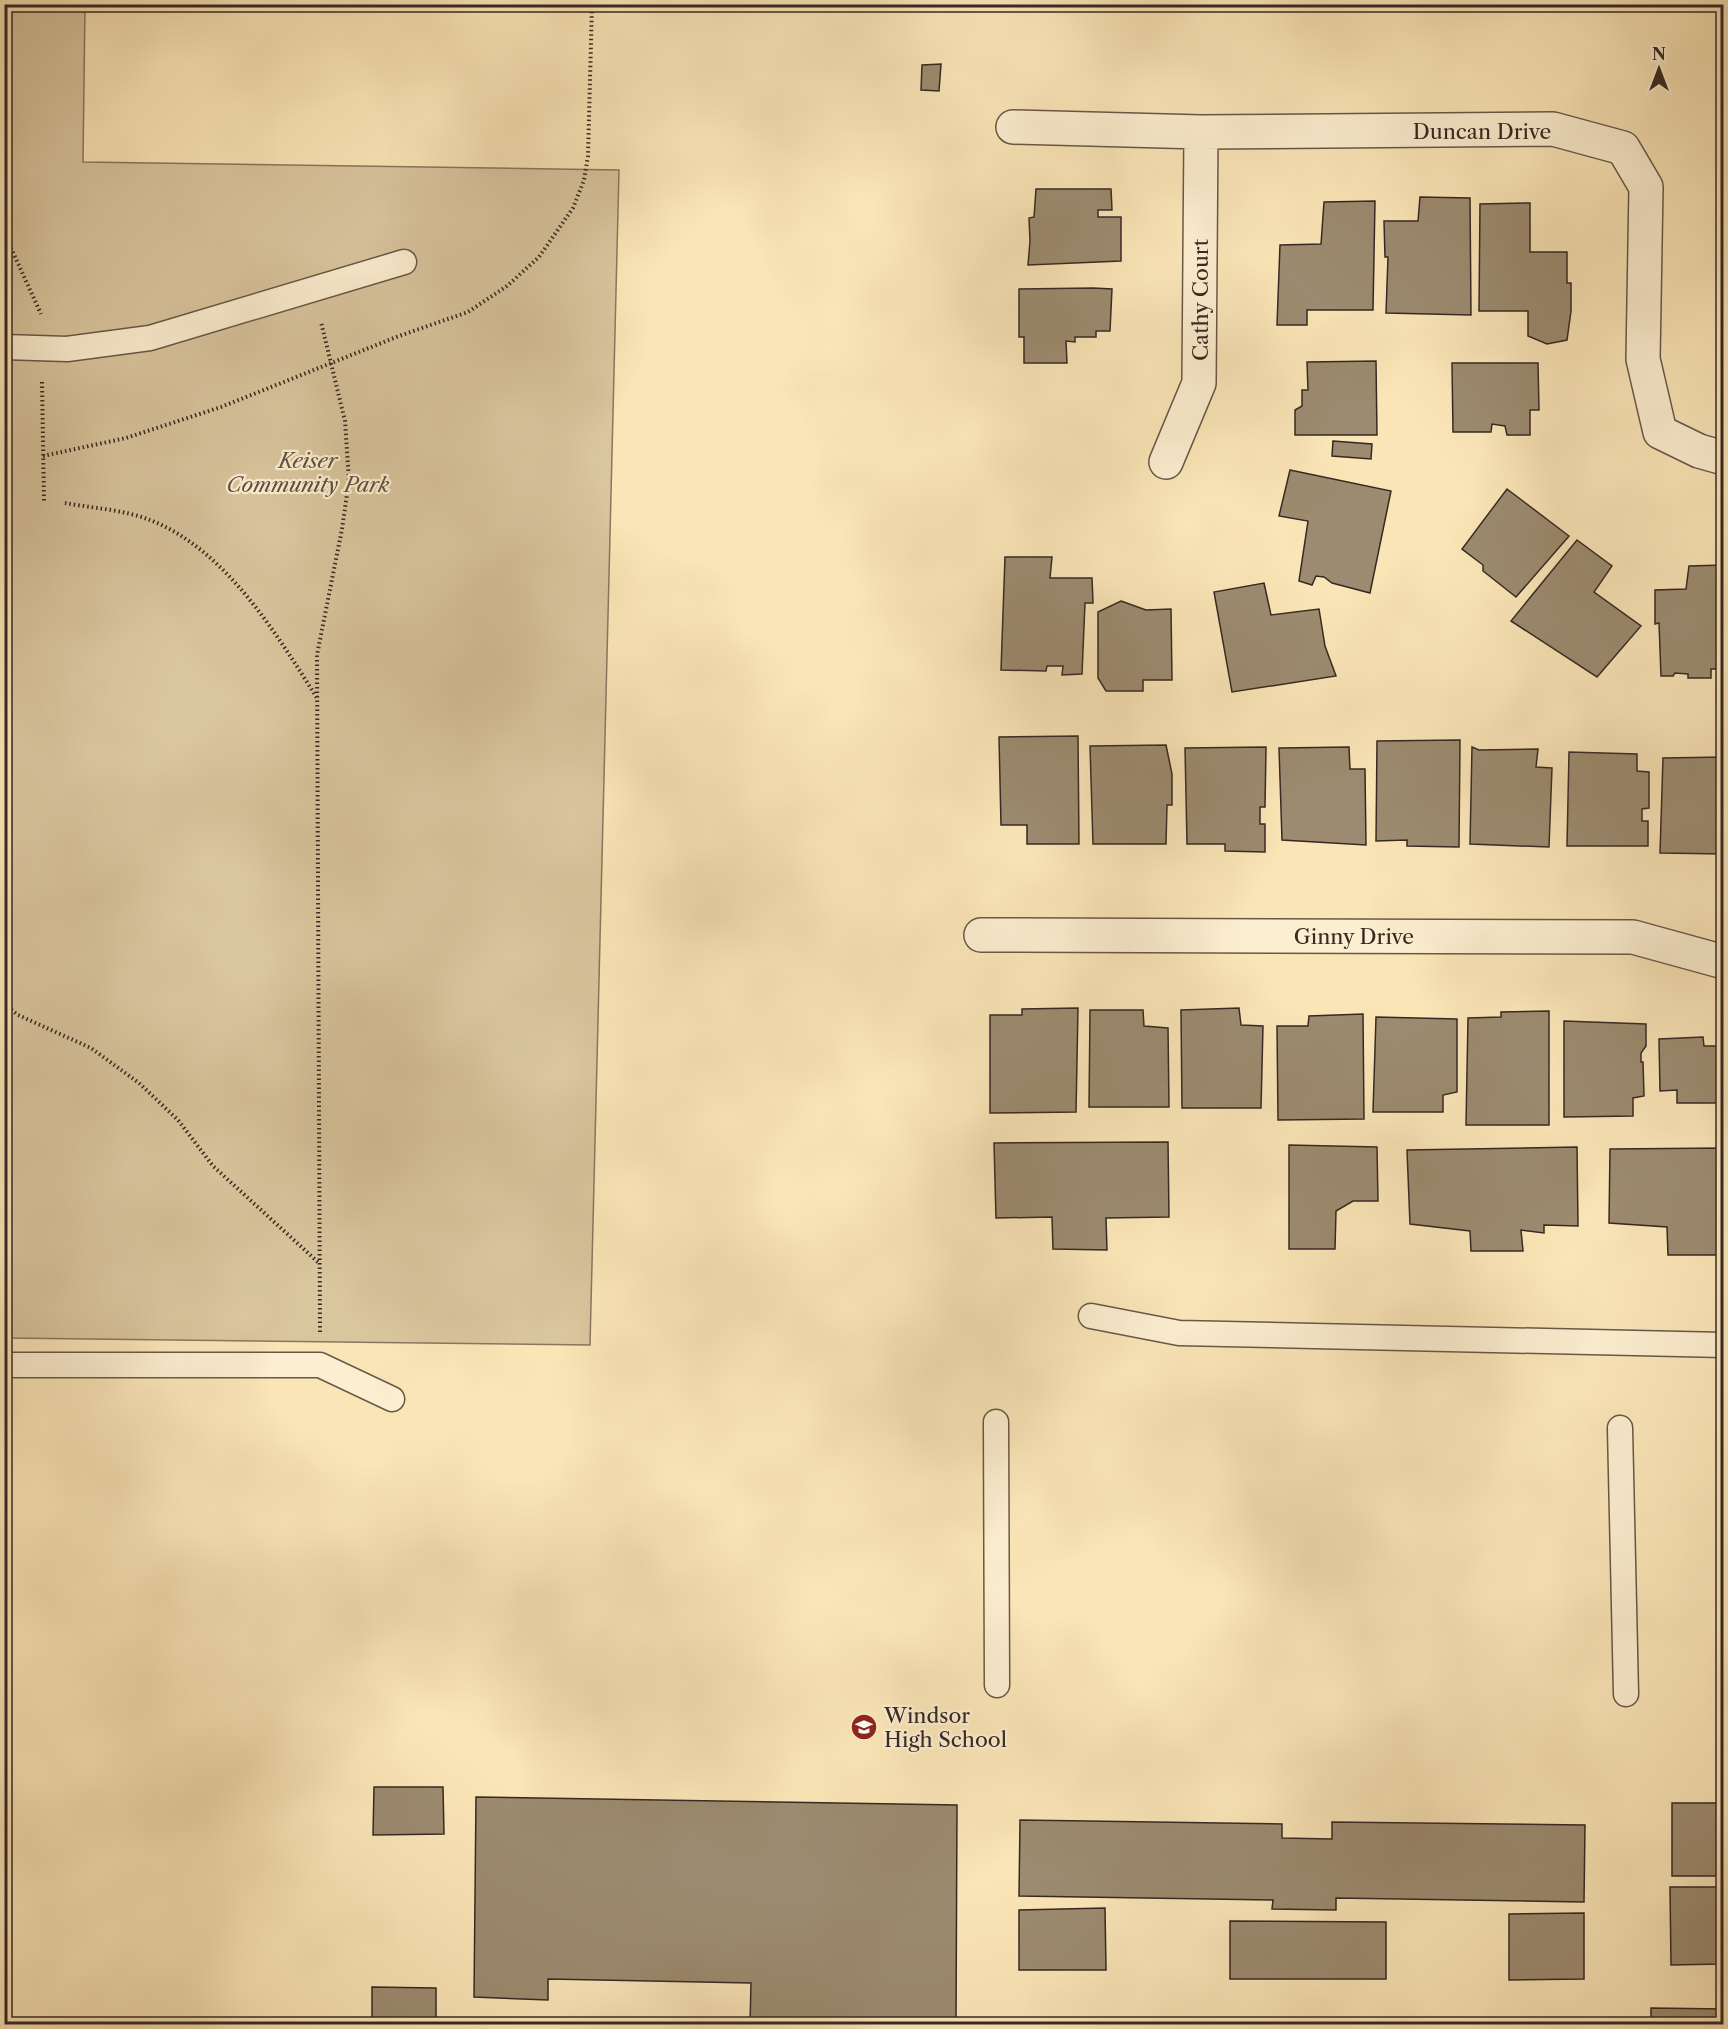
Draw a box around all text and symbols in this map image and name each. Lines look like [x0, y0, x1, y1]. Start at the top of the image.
north arrow [1629, 39, 1689, 99]
text: N [1652, 44, 1666, 64]
street label: Duncan Drive [1413, 119, 1551, 144]
street label: Cathy Court [1188, 238, 1213, 361]
park label: Keiser Community Park [227, 448, 389, 497]
street label: Ginny Drive [1294, 924, 1414, 949]
place label: Windsor High School [883, 1703, 1007, 1752]
school or university icon: Windsor High School [849, 1712, 879, 1742]

